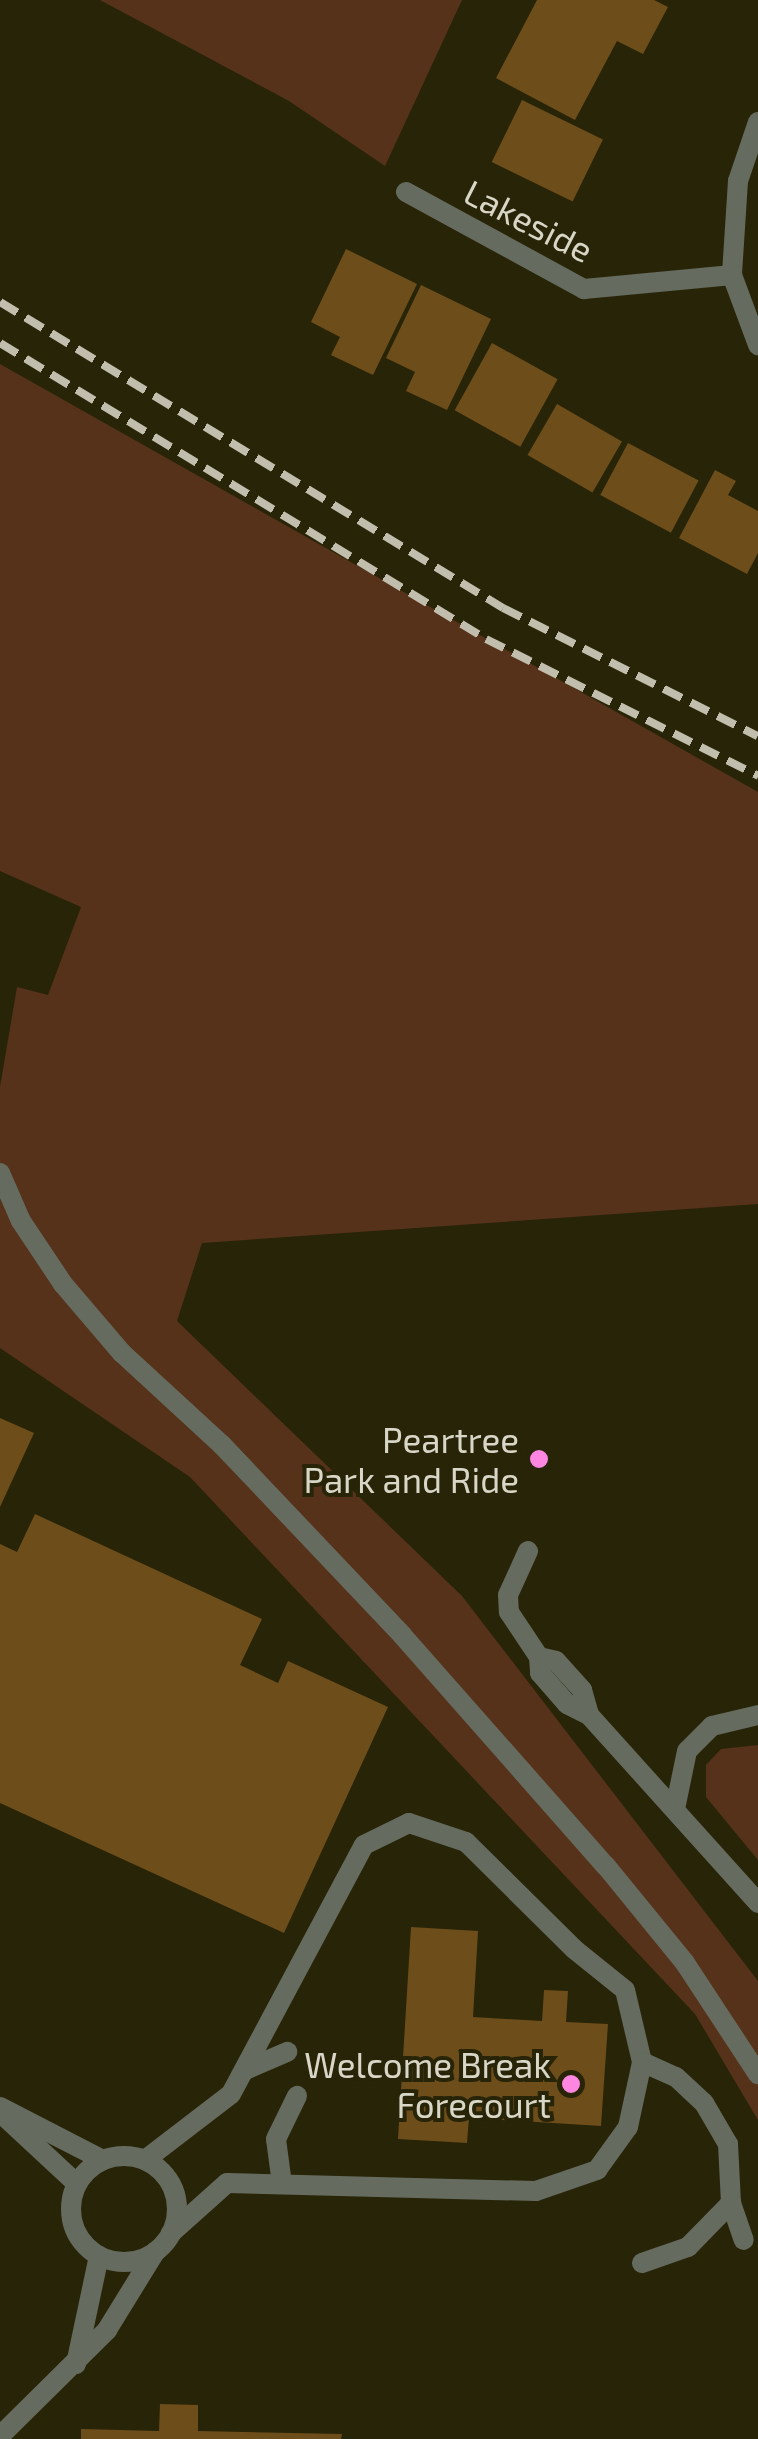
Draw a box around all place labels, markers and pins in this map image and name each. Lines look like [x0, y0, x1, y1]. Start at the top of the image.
place label: Peartree Park and Ride [303, 1418, 519, 1500]
marker: Peartree Park and Ride [528, 1448, 550, 1470]
place label: Welcome Break Forecourt [304, 2043, 551, 2125]
marker: Welcome Break Forecourt [560, 2073, 582, 2095]

